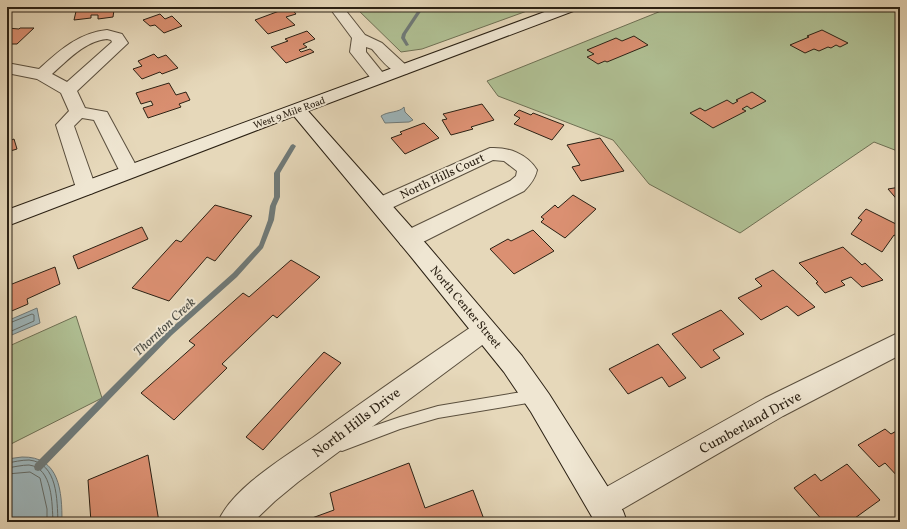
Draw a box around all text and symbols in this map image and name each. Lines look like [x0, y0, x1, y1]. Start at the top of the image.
street label: West 9 Mile Road [251, 93, 328, 132]
street label: North Hills Court [398, 150, 487, 204]
street label: North Center Street [426, 263, 505, 352]
water label: Thornton Creek [130, 294, 200, 361]
street label: North Hills Drive [309, 384, 405, 463]
street label: Cumberland Drive [696, 387, 805, 459]

